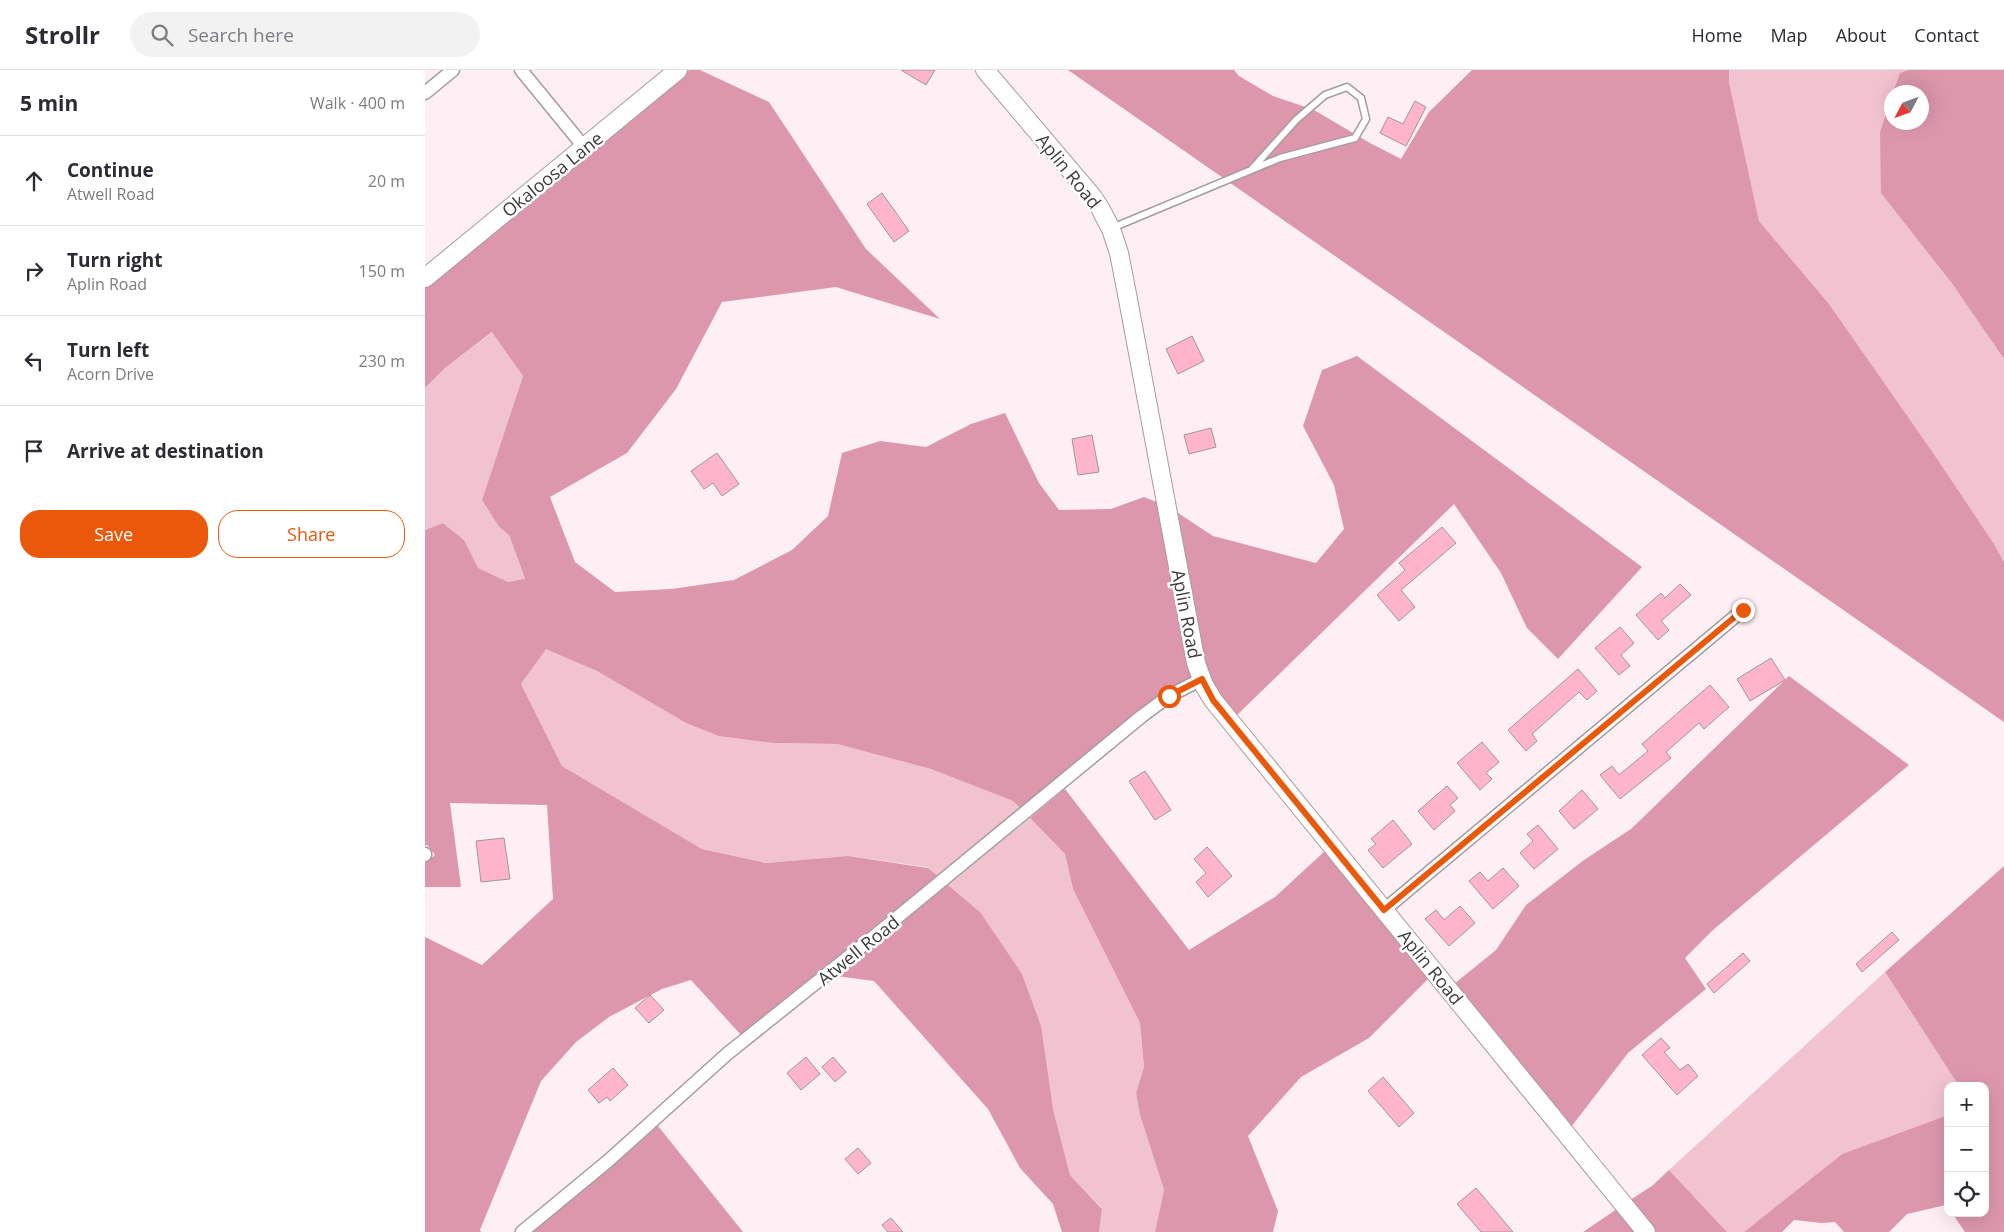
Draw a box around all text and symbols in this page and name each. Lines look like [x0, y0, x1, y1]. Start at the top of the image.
search box [130, 12, 480, 57]
text: Strollr [25, 18, 100, 51]
icon: search [148, 21, 176, 49]
text: Search here [188, 22, 294, 48]
text: Home [1692, 23, 1742, 47]
text: Map [1770, 23, 1808, 47]
text: About [1836, 23, 1886, 47]
text: Contact [1914, 23, 1979, 47]
north arrow [1884, 85, 1929, 130]
text: 5 min [20, 89, 78, 117]
text: Walk · 400 m [310, 92, 405, 114]
street label: Okaloosa Lane [496, 126, 608, 222]
street label: Aplin Road [1031, 128, 1107, 214]
text: Continue [67, 157, 154, 183]
icon: ahead [20, 167, 48, 195]
text: 20 m [368, 170, 405, 192]
text: Atwell Road [67, 183, 155, 205]
text: Turn right [67, 247, 162, 273]
icon: right [20, 257, 48, 285]
text: 150 m [359, 260, 405, 282]
text: Aplin Road [67, 273, 147, 295]
text: Turn left [67, 337, 149, 363]
icon: left [20, 347, 48, 375]
text: 230 m [359, 350, 405, 372]
text: Acorn Drive [67, 363, 154, 385]
icon: arrive [20, 437, 48, 465]
text: Arrive at destination [67, 438, 264, 464]
button: Save [20, 510, 208, 558]
button: Share [218, 510, 405, 558]
street label: Aplin Road [1167, 567, 1207, 661]
route end [1732, 599, 1755, 622]
route start [1158, 685, 1181, 708]
street label: Atwell Road [812, 910, 904, 990]
street label: Aplin Road [1393, 924, 1469, 1010]
map controls [1944, 1082, 1989, 1217]
button: + [1944, 1082, 1989, 1127]
button: − [1944, 1127, 1989, 1172]
button: locate [1944, 1172, 1989, 1217]

